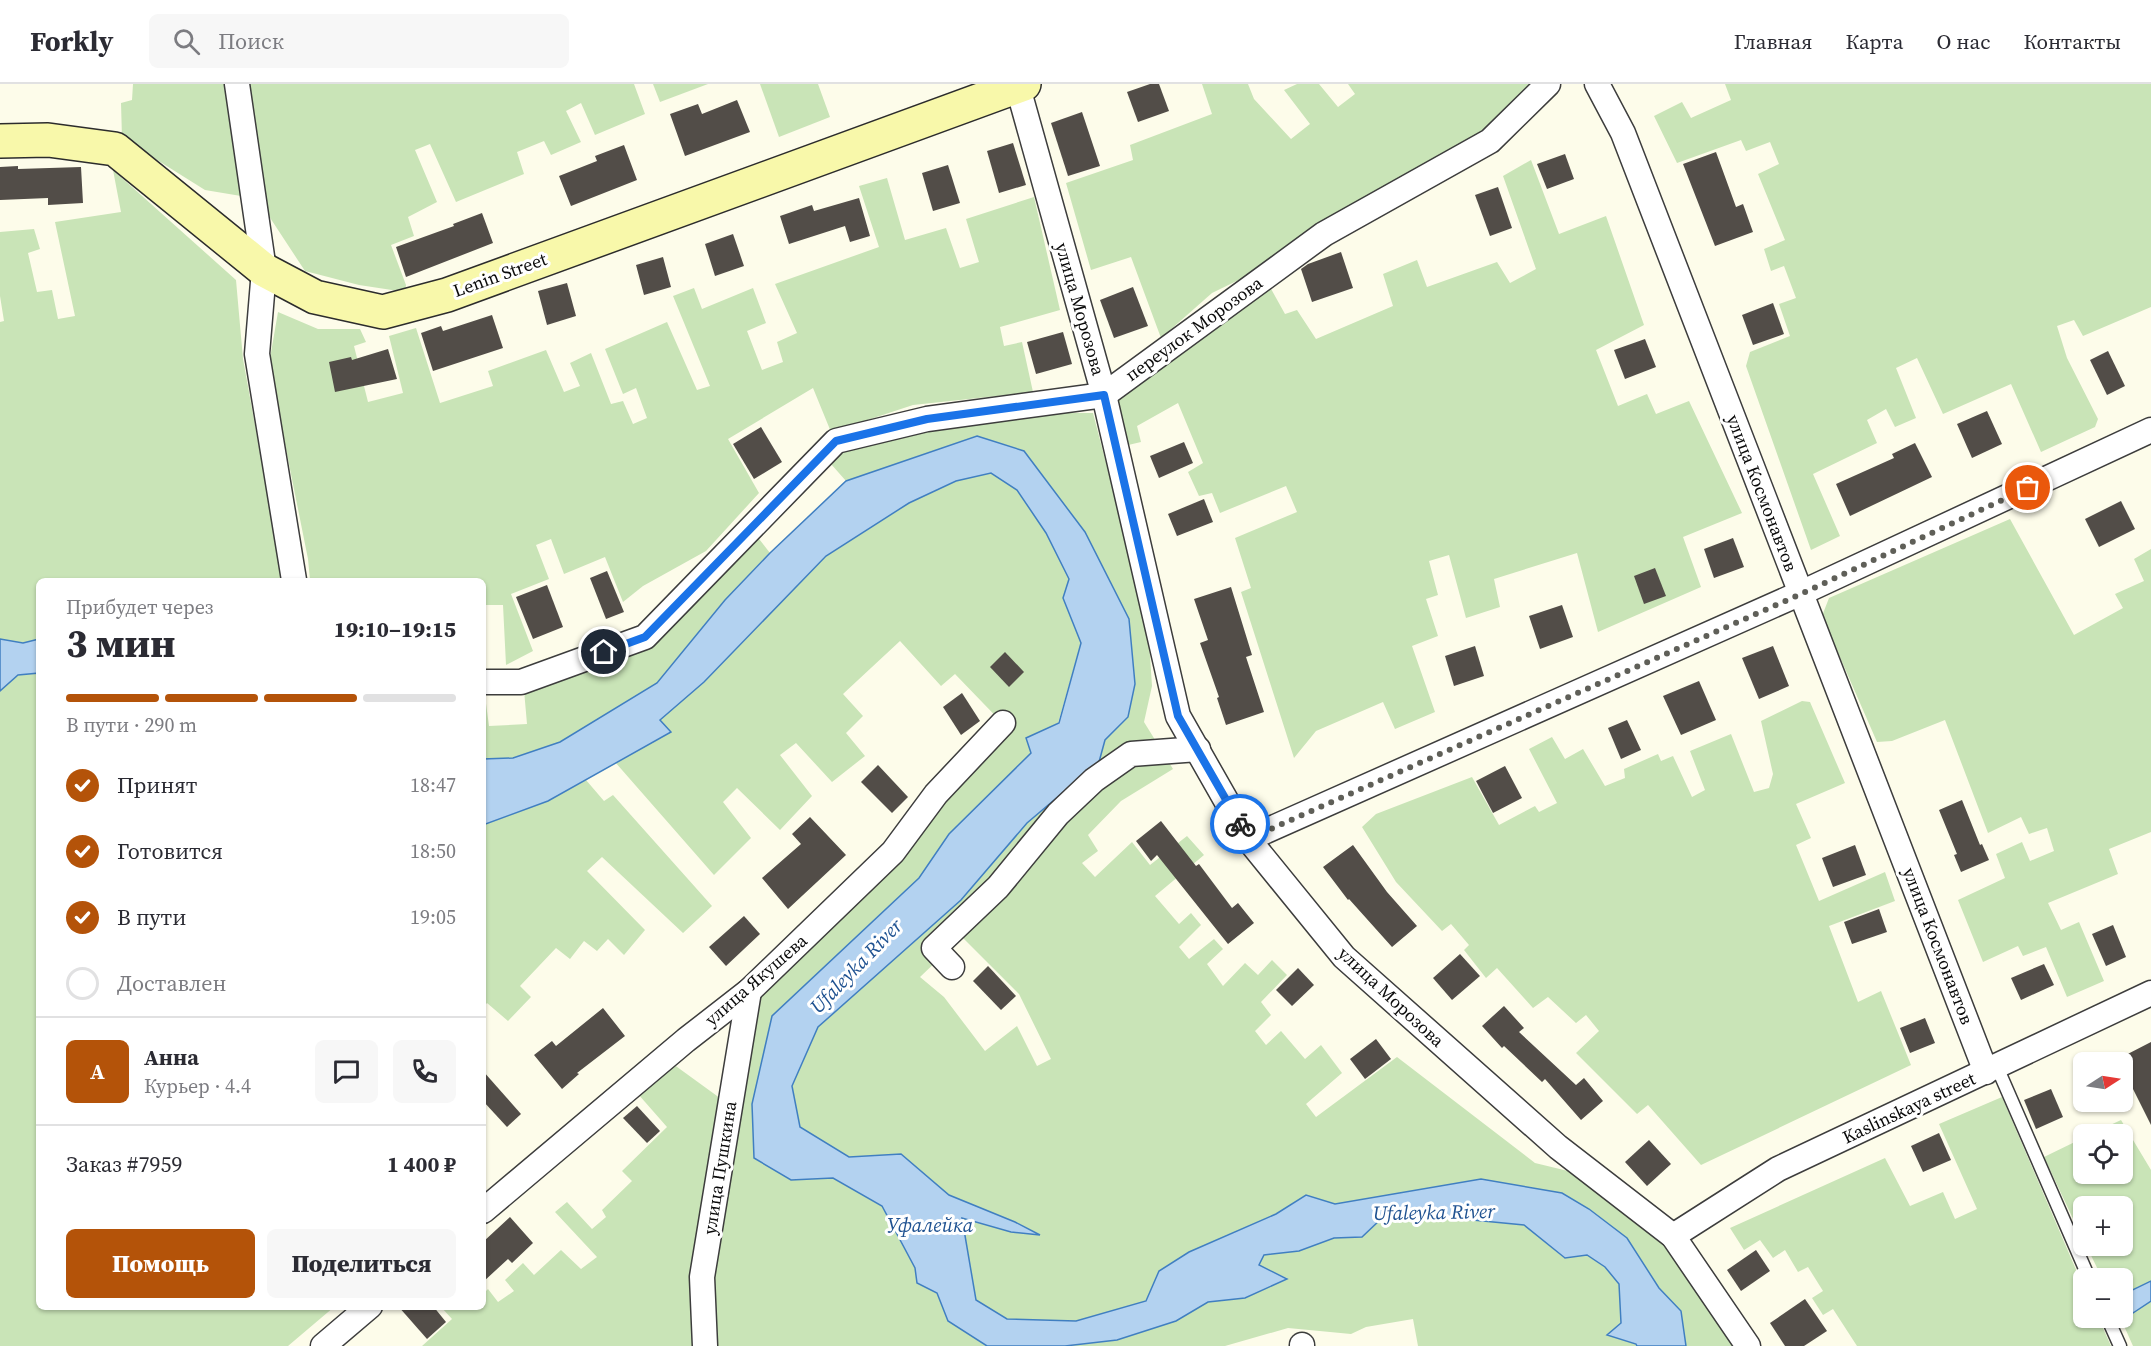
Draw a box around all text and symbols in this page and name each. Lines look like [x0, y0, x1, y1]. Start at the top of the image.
search box [149, 14, 569, 68]
text: Forkly [30, 22, 113, 60]
icon: search [170, 25, 203, 58]
text: Поиск [218, 26, 284, 56]
text: Главная [1734, 27, 1812, 56]
text: Карта [1845, 27, 1903, 56]
text: О нас [1936, 27, 1990, 56]
text: Контакты [2023, 27, 2121, 56]
street label: улица Морозова [1050, 240, 1112, 379]
street label: Lenin Street [450, 246, 550, 303]
street label: переулок Морозова [1120, 270, 1268, 387]
street label: улица Космонавтов [1721, 411, 1804, 575]
pin [2002, 462, 2053, 513]
icon: bag [2011, 471, 2044, 504]
text: Прибудет через [66, 593, 213, 621]
text: 19:10–19:15 [334, 614, 456, 644]
text: 3 мин [66, 617, 175, 670]
pin [578, 626, 629, 677]
icon: home [587, 635, 620, 668]
text: В пути · 290 m [66, 711, 197, 739]
icon: check [66, 769, 99, 802]
text: Принят [117, 770, 197, 800]
text: 18:47 [410, 771, 456, 799]
courier [1210, 794, 1270, 854]
icon: bike [1224, 808, 1257, 841]
icon: check [66, 835, 99, 868]
text: Готовится [117, 836, 223, 866]
text: 18:50 [410, 837, 456, 865]
street label: улица Космонавтов [1897, 864, 1980, 1028]
icon: check [66, 901, 99, 934]
text: В пути [117, 902, 186, 932]
text: 19:05 [410, 903, 456, 931]
water label: Ufaleyka River [803, 912, 909, 1020]
street label: улица Якушева [699, 928, 813, 1031]
street label: улица Морозова [1333, 941, 1451, 1053]
text: Доставлен [117, 968, 227, 998]
button: chat [315, 1040, 378, 1103]
button: phone [393, 1040, 456, 1103]
text: Анна [144, 1042, 199, 1072]
north arrow [2073, 1052, 2133, 1112]
map controls [2073, 1052, 2133, 1328]
text: А [90, 1056, 105, 1086]
street label: Kaslinskaya street [1838, 1066, 1980, 1149]
text: Курьер · 4.4 [144, 1072, 251, 1100]
street label: улица Пушкина [697, 1098, 743, 1237]
button: locate [2073, 1124, 2133, 1184]
text: Заказ #7959 [66, 1149, 182, 1179]
text: 1 400 ₽ [387, 1149, 456, 1179]
button: + [2073, 1196, 2133, 1256]
water label: Ufaleyka River [1373, 1197, 1496, 1227]
water label: Уфалейка [887, 1211, 974, 1239]
button: Помощь [66, 1229, 255, 1298]
button: Поделиться [267, 1229, 456, 1298]
button: − [2073, 1268, 2133, 1328]

